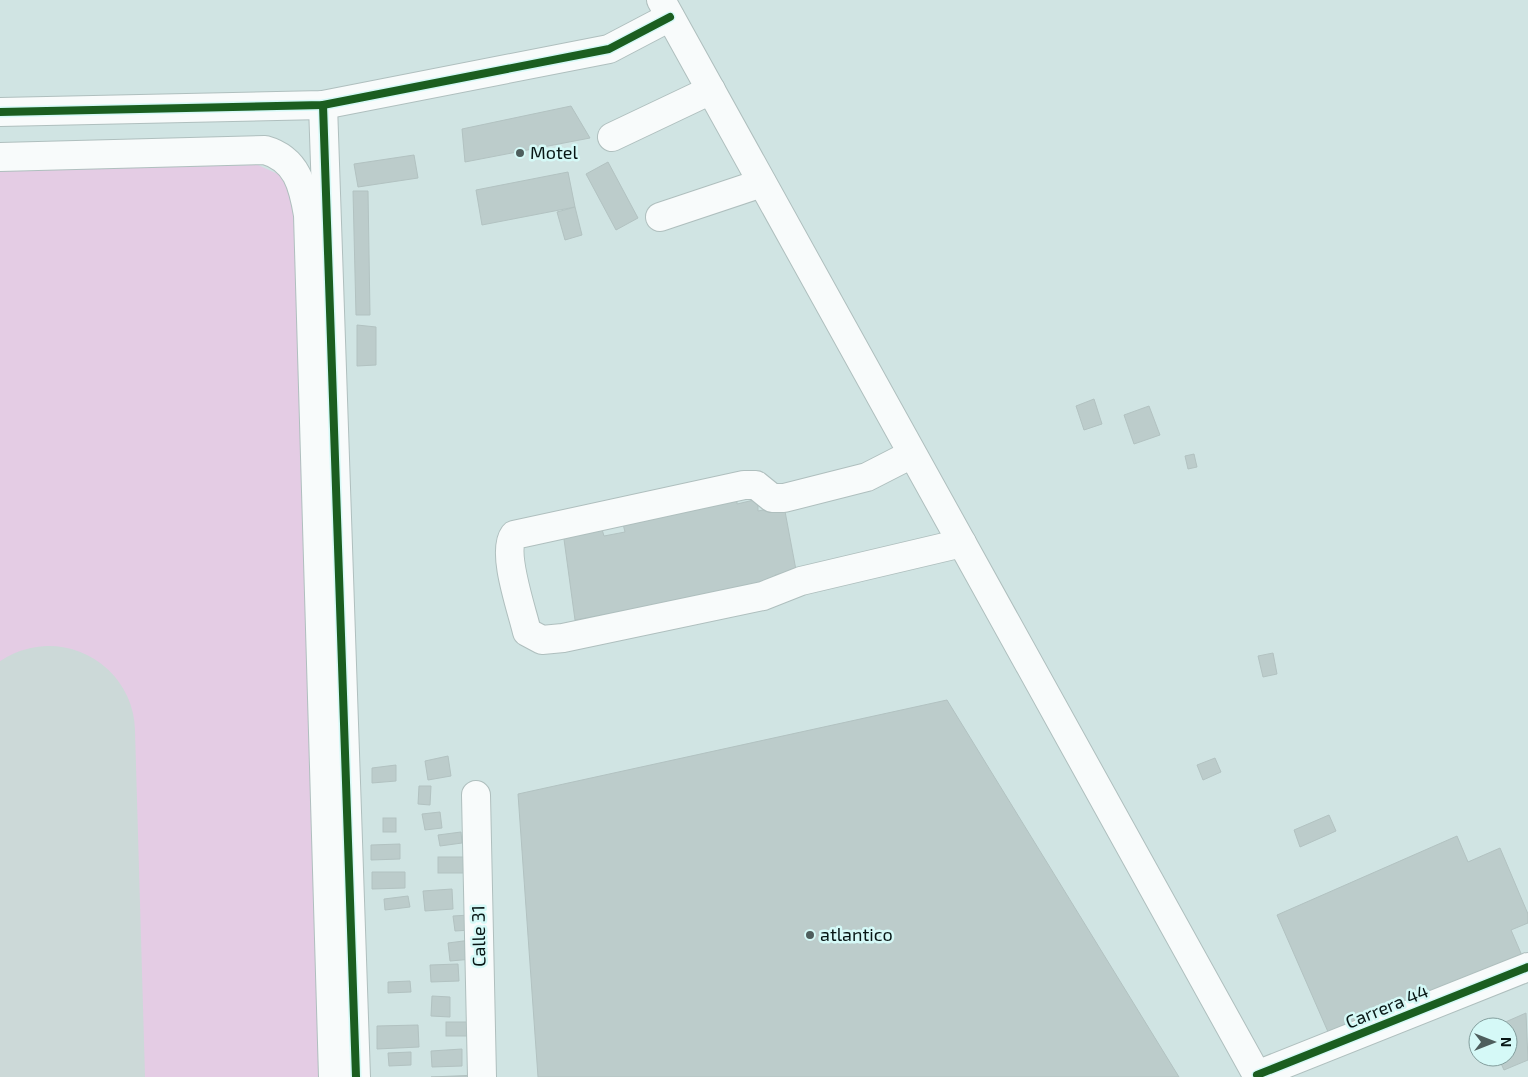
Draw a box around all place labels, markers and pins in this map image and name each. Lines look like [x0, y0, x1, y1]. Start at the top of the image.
place label: Motel [530, 141, 579, 163]
marker: Motel [514, 147, 526, 159]
place label: atlantico [820, 923, 893, 945]
marker: atlantico [804, 929, 816, 941]

